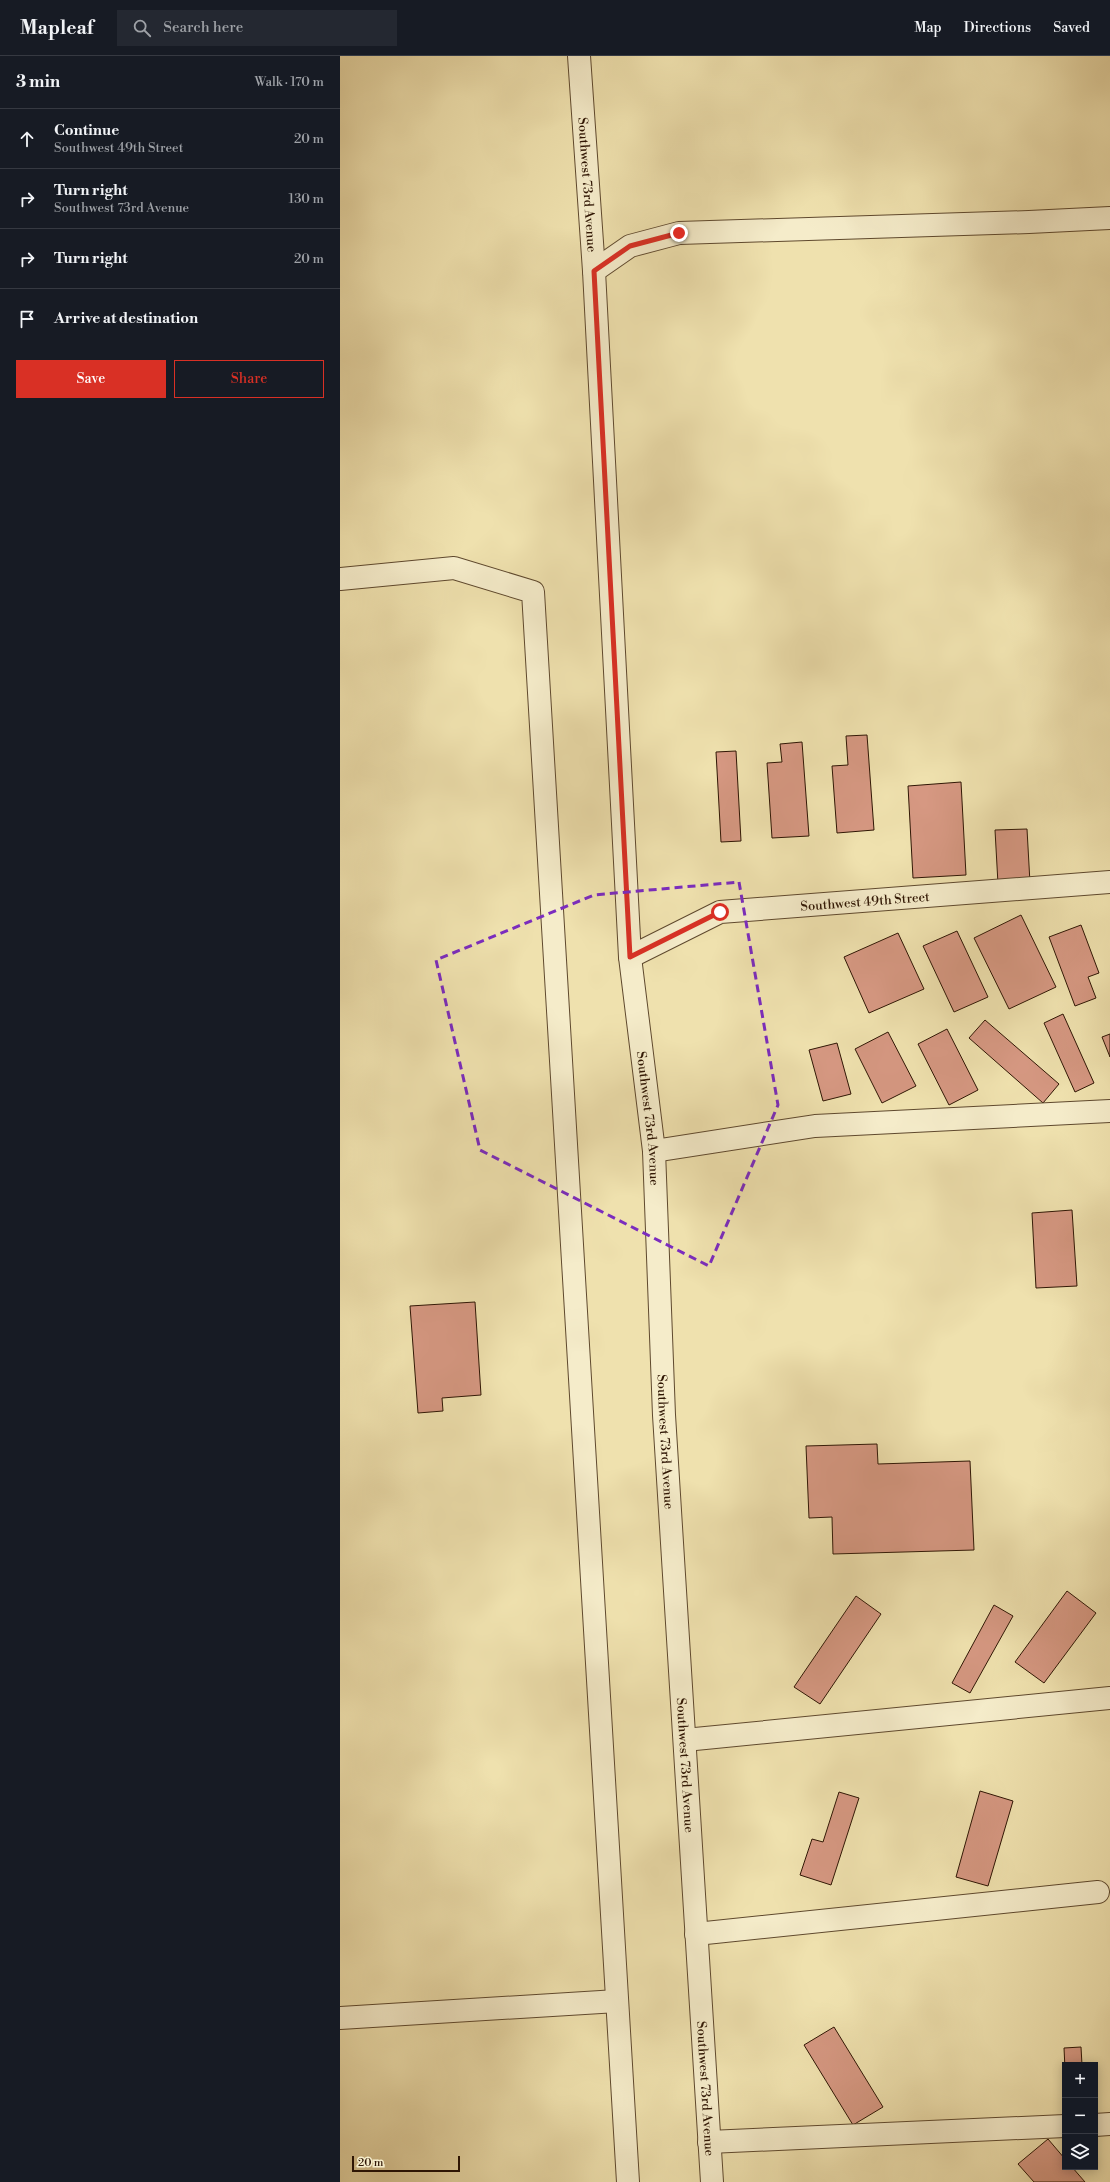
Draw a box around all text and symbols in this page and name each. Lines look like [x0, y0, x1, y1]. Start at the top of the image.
search box [117, 10, 397, 46]
text: Mapleaf [20, 16, 93, 40]
icon: search [131, 17, 153, 39]
text: Search here [163, 18, 243, 37]
text: Map [914, 19, 942, 37]
text: Directions [964, 19, 1031, 37]
text: Saved [1053, 19, 1090, 37]
text: 3 min [16, 71, 60, 93]
text: Walk · 170 m [254, 74, 324, 90]
street label: Southwest 73rd Avenue [574, 117, 600, 253]
text: Continue [54, 121, 119, 140]
icon: ahead [16, 128, 38, 150]
text: 20 m [294, 131, 324, 147]
text: Southwest 49th Street [54, 140, 183, 156]
text: Turn right [54, 181, 128, 200]
icon: right [16, 188, 38, 210]
text: 130 m [289, 191, 324, 207]
text: Southwest 73rd Avenue [54, 200, 189, 216]
route end [670, 224, 688, 242]
icon: right [16, 248, 38, 270]
text: Turn right [54, 249, 128, 268]
text: 20 m [294, 251, 324, 267]
icon: arrive [16, 308, 38, 330]
text: Arrive at destination [54, 309, 198, 328]
button: Save [16, 360, 166, 398]
button: Share [174, 360, 324, 398]
street label: Southwest 49th Street [800, 889, 931, 915]
route start [711, 903, 729, 921]
street label: Southwest 73rd Avenue [633, 1050, 662, 1186]
street label: Southwest 73rd Avenue [653, 1374, 677, 1510]
street label: Southwest 73rd Avenue [673, 1697, 697, 1834]
street label: Southwest 73rd Avenue [693, 2021, 717, 2157]
map controls [1062, 2062, 1098, 2170]
button: + [1062, 2062, 1098, 2098]
button: − [1062, 2098, 1098, 2134]
button: layers [1062, 2134, 1098, 2170]
scale bar [352, 2154, 460, 2173]
text: 20 m [358, 2156, 383, 2170]

